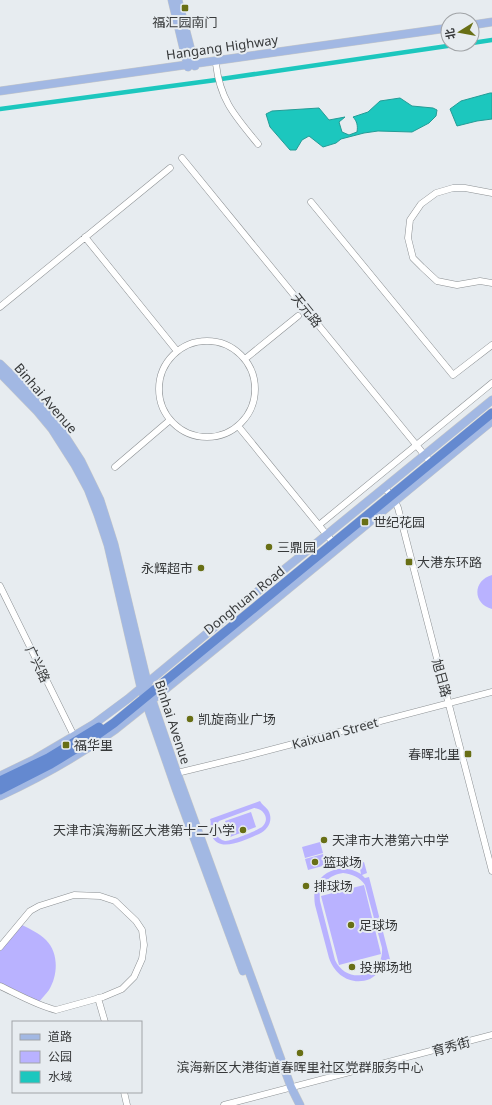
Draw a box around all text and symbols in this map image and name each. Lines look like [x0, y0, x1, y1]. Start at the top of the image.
marker: 福汇园南门 [180, 3, 190, 13]
north arrow [440, 12, 480, 52]
place label: 福汇园南门 [152, 13, 218, 31]
text: 北 [441, 27, 458, 41]
street label: Hangang Highway [165, 30, 279, 64]
street label: 天元路 [288, 289, 326, 331]
street label: Binhai Avenue [10, 359, 82, 437]
place label: 世纪花园 [373, 513, 425, 531]
marker: 世纪花园 [360, 517, 370, 527]
place label: 三鼎园 [277, 538, 316, 556]
marker: 三鼎园 [264, 542, 274, 552]
place label: 大港东环路 [417, 553, 482, 571]
marker: 大港东环路 [404, 557, 414, 567]
place label: 永辉超市 [141, 559, 193, 577]
street label: Donghuan Road [200, 562, 288, 638]
marker: 永辉超市 [196, 563, 206, 573]
street label: 广兴路 [21, 643, 55, 685]
street label: 旭日路 [428, 657, 456, 699]
street label: Binhai Avenue [151, 678, 195, 766]
place label: 凯旋商业广场 [198, 710, 276, 728]
street label: Kaixuan Street [290, 713, 380, 753]
marker: 凯旋商业广场 [185, 714, 195, 724]
place label: 福华里 [74, 736, 113, 754]
marker: 福华里 [61, 740, 71, 750]
place label: 春晖北里 [408, 745, 460, 763]
marker: 春晖北里 [463, 749, 473, 759]
place label: 天津市滨海新区大港第十二小学 [53, 821, 235, 839]
marker: 天津市滨海新区大港第十二小学 [238, 825, 248, 835]
place label: 天津市大港第六中学 [332, 831, 449, 849]
marker: 天津市大港第六中学 [319, 835, 329, 845]
place label: 篮球场 [323, 853, 362, 871]
marker: 篮球场 [310, 857, 320, 867]
place label: 排球场 [314, 877, 353, 895]
marker: 排球场 [301, 881, 311, 891]
place label: 足球场 [359, 916, 398, 934]
marker: 足球场 [346, 920, 356, 930]
place label: 投掷场地 [360, 958, 412, 976]
marker: 投掷场地 [347, 962, 357, 972]
legend [12, 1021, 142, 1093]
text: 道路 [48, 1028, 72, 1045]
street label: 育秀街 [430, 1032, 472, 1060]
text: 公园 [48, 1048, 72, 1065]
marker: 滨海新区大港街道春晖里社区党群服务中心 [295, 1048, 305, 1058]
place label: 滨海新区大港街道春晖里社区党群服务中心 [176, 1058, 424, 1076]
text: 水域 [48, 1068, 72, 1085]

